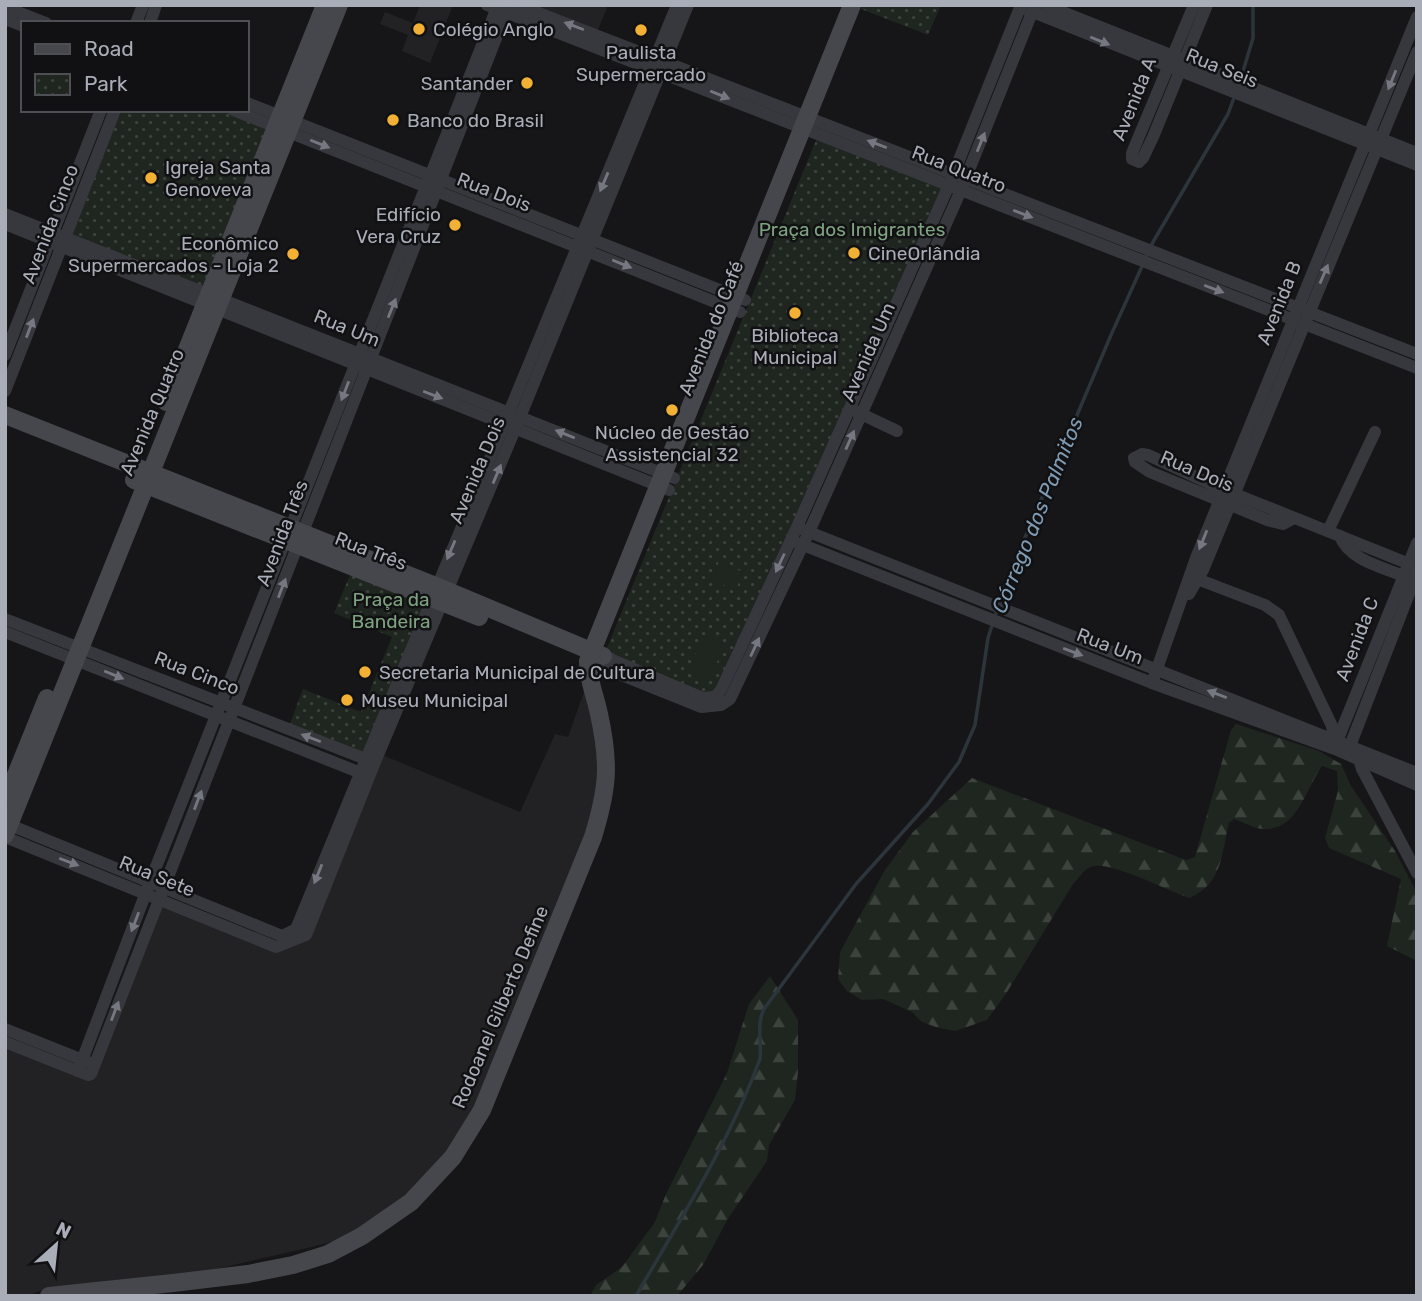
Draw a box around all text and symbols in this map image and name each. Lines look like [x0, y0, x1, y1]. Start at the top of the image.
place label: Colégio Anglo [433, 18, 554, 41]
legend [21, 21, 248, 112]
marker: Colégio Anglo [411, 21, 427, 37]
one-way arrow [563, 21, 584, 32]
marker: Paulista Supermercado [633, 22, 649, 38]
one-way arrow [1090, 35, 1111, 46]
text: Road [84, 36, 134, 61]
place label: Paulista Supermercado [576, 41, 706, 86]
street label: Rua Seis [1183, 43, 1261, 93]
street label: Avenida A [1107, 54, 1161, 144]
one-way arrow [1386, 70, 1397, 91]
text: Park [84, 71, 128, 96]
place label: Santander [421, 72, 514, 95]
marker: Santander [519, 75, 535, 91]
one-way arrow [709, 90, 730, 101]
place label: Banco do Brasil [407, 109, 544, 132]
marker: Banco do Brasil [385, 112, 401, 128]
one-way arrow [975, 132, 986, 153]
one-way arrow [867, 138, 888, 149]
one-way arrow [309, 139, 330, 150]
street label: Rua Quatro [909, 141, 1009, 197]
place label: Igreja Santa Genoveva [165, 156, 271, 201]
street label: Avenida Cinco [17, 161, 83, 287]
street label: Rua Dois [454, 167, 534, 217]
marker: Igreja Santa Genoveva [143, 170, 159, 186]
one-way arrow [598, 171, 609, 192]
place label: Edifício Vera Cruz [356, 203, 441, 248]
one-way arrow [1012, 209, 1033, 220]
marker: Edifício Vera Cruz [447, 217, 463, 233]
park label: Praça dos Imigrantes [759, 218, 945, 241]
place label: Econômico Supermercados - Loja 2 [68, 232, 279, 277]
place label: CineOrlândia [868, 242, 981, 265]
marker: CineOrlândia [846, 245, 862, 261]
marker: Econômico Supermercados - Loja 2 [285, 246, 301, 262]
street label: Avenida do Café [674, 257, 748, 399]
one-way arrow [612, 258, 633, 269]
street label: Avenida B [1252, 258, 1306, 348]
one-way arrow [1319, 263, 1330, 284]
one-way arrow [1203, 284, 1224, 295]
one-way arrow [386, 297, 397, 318]
street label: Avenida Um [836, 299, 900, 405]
street label: Rua Um [311, 304, 383, 352]
marker: Biblioteca Municipal [787, 305, 803, 321]
one-way arrow [25, 317, 36, 338]
place label: Biblioteca Municipal [751, 324, 839, 369]
street label: Avenida Quatro [115, 345, 189, 479]
one-way arrow [339, 381, 350, 402]
one-way arrow [422, 390, 443, 401]
marker: Núcleo de Gestão Assistencial 32 [664, 402, 680, 418]
street label: Avenida Dois [444, 413, 510, 527]
water label: Córrego dos Palmitos [986, 413, 1088, 617]
place label: Núcleo de Gestão Assistencial 32 [595, 421, 749, 466]
one-way arrow [555, 428, 575, 440]
one-way arrow [845, 430, 856, 451]
street label: Rua Dois [1157, 445, 1237, 497]
one-way arrow [491, 463, 502, 484]
street label: Avenida Três [251, 477, 313, 589]
street label: Rua Três [332, 527, 410, 575]
one-way arrow [1197, 530, 1208, 551]
one-way arrow [445, 540, 456, 561]
one-way arrow [775, 552, 786, 573]
one-way arrow [276, 577, 287, 598]
park label: Praça da Bandeira [352, 588, 430, 633]
street label: Avenida C [1330, 594, 1384, 684]
street label: Rua Um [1074, 623, 1146, 669]
one-way arrow [749, 637, 761, 657]
street label: Rua Cinco [151, 646, 243, 700]
one-way arrow [1063, 647, 1084, 658]
place label: Secretaria Municipal de Cultura [379, 661, 655, 684]
marker: Secretaria Municipal de Cultura [357, 664, 373, 680]
one-way arrow [104, 670, 125, 681]
one-way arrow [1206, 688, 1227, 699]
place label: Museu Municipal [361, 689, 508, 712]
marker: Museu Municipal [339, 692, 355, 708]
one-way arrow [301, 732, 322, 743]
one-way arrow [193, 789, 204, 810]
street label: Rua Sete [116, 850, 198, 902]
one-way arrow [58, 857, 79, 868]
one-way arrow [312, 863, 323, 884]
street label: Rodoanel Gilberto Define [447, 902, 553, 1112]
one-way arrow [130, 911, 141, 932]
one-way arrow [110, 1001, 121, 1022]
north arrow [21, 1210, 91, 1280]
text: N [52, 1217, 75, 1244]

